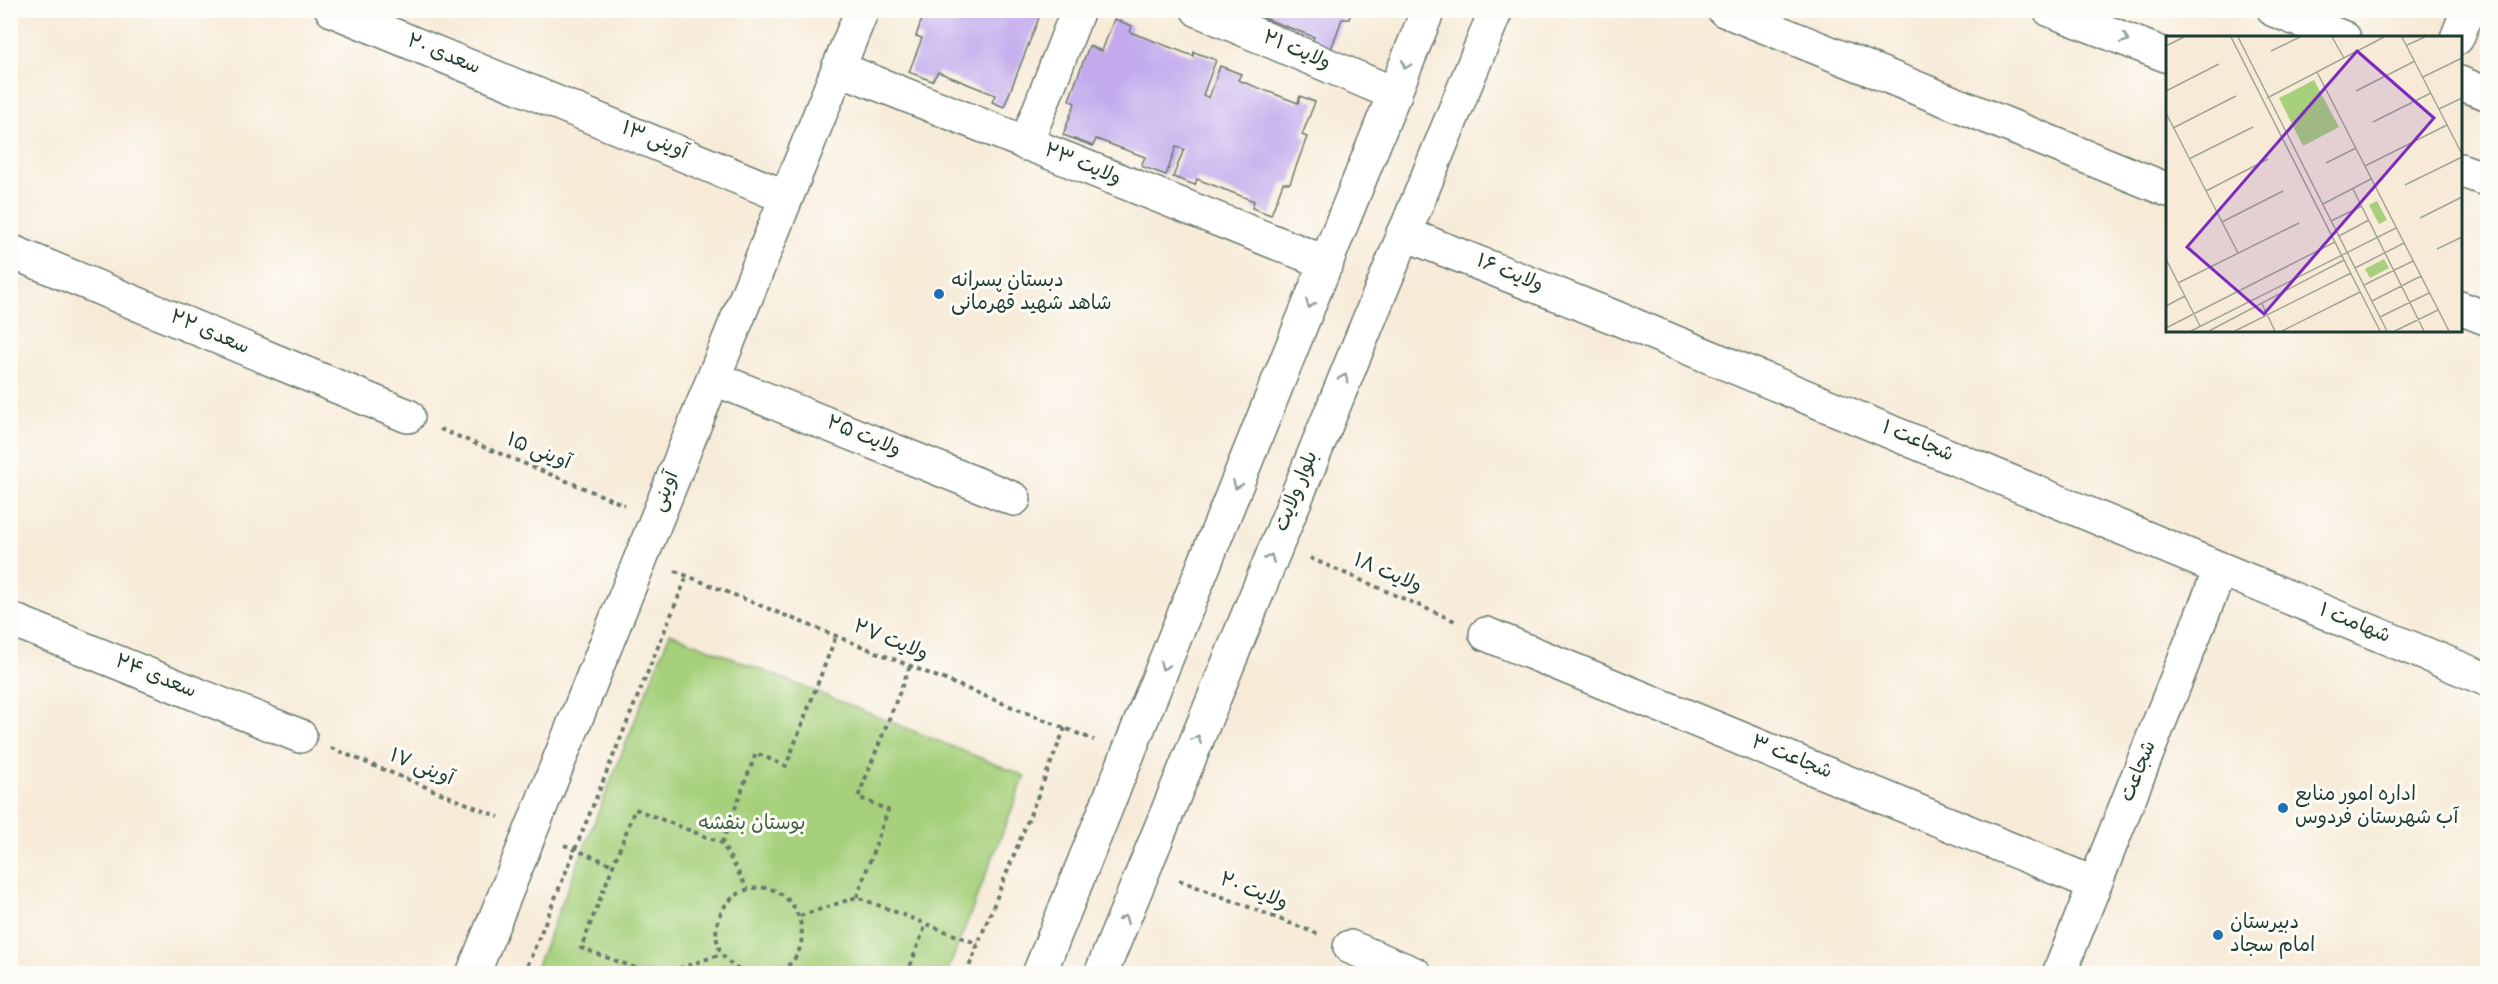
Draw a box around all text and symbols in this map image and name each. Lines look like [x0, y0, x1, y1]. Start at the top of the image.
street label: ولایت ۲۱ [1259, 27, 1334, 77]
street label: سعدی ۲۰ [403, 31, 483, 81]
one-way arrow [2118, 32, 2129, 44]
inset map [2166, 36, 2462, 332]
one-way arrow [1401, 59, 1414, 69]
street label: آوینی ۱۳ [617, 116, 693, 166]
street label: ولایت ۲۳ [1040, 139, 1124, 192]
street label: ولایت ۱۶ [1472, 250, 1546, 299]
place label: دبستان پسرانه شاهد شهید قهرمانی [951, 270, 1112, 317]
marker: دبستان پسرانه شاهد شهید قهرمانی [932, 287, 946, 301]
one-way arrow [1305, 298, 1317, 309]
street label: سعدی ۲۲ [166, 307, 252, 361]
one-way arrow [1337, 373, 1349, 384]
street label: ولایت ۲۵ [822, 412, 904, 463]
street label: شجاعت ۱ [1878, 417, 1957, 468]
street label: آوینی ۱۵ [503, 427, 575, 477]
street label: بلوار ولایت [1271, 448, 1324, 535]
street label: آوینی [646, 466, 686, 515]
one-way arrow [1232, 479, 1244, 490]
street label: ولایت ۱۸ [1349, 549, 1425, 600]
one-way arrow [1263, 553, 1275, 564]
street label: شهامت ۱ [2315, 599, 2393, 650]
street label: ولایت ۲۷ [849, 616, 931, 667]
street label: سعدی ۲۴ [111, 651, 199, 705]
one-way arrow [1159, 659, 1171, 670]
street label: شجاعت ۳ [1747, 732, 1835, 786]
one-way arrow [1190, 734, 1202, 745]
street label: شجاعت [2116, 738, 2163, 806]
street label: آوینی ۱۷ [385, 743, 459, 793]
place label: اداره امور منابع آب شهرستان فردوس [2295, 784, 2459, 831]
marker: اداره امور منابع آب شهرستان فردوس [2276, 801, 2290, 815]
park label: بوستان بنفشه [698, 813, 806, 837]
street label: ولایت ۲۰ [1216, 869, 1291, 916]
place label: دبیرستان امام سجاد [2230, 912, 2315, 959]
one-way arrow [1117, 915, 1129, 926]
marker: دبیرستان امام سجاد [2211, 928, 2225, 942]

